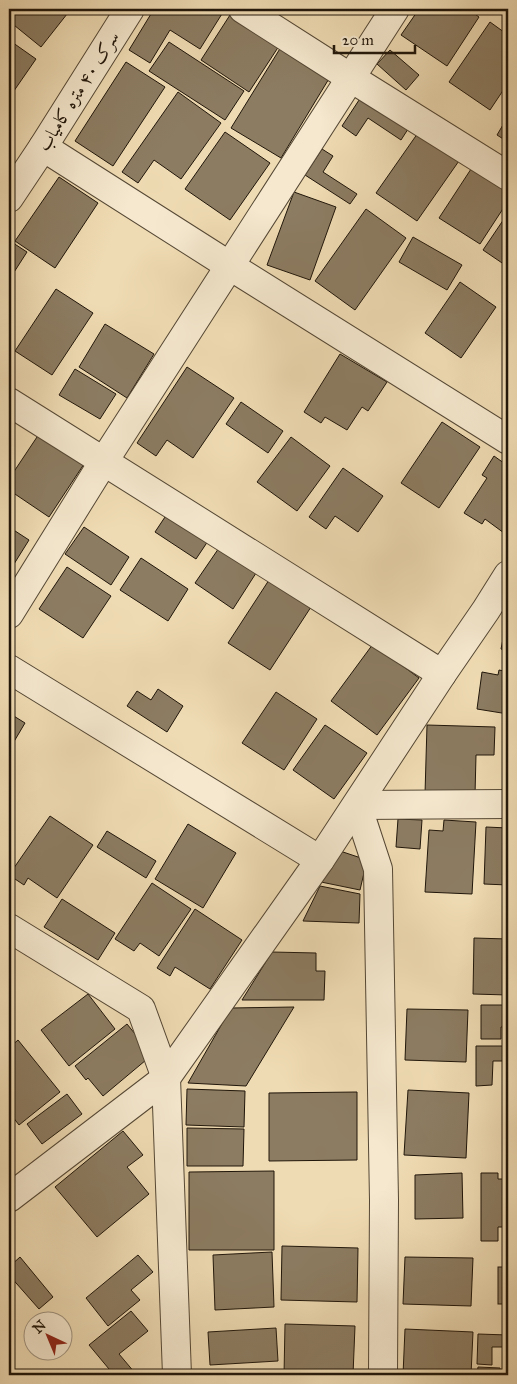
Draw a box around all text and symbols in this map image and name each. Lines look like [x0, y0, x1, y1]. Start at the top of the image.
scale bar [334, 22, 416, 54]
street label: سرک ۴۰ متره کامیاب [32, 27, 125, 156]
text: 20 m [342, 31, 374, 49]
north arrow [22, 1312, 72, 1362]
text: N [29, 1317, 50, 1337]

